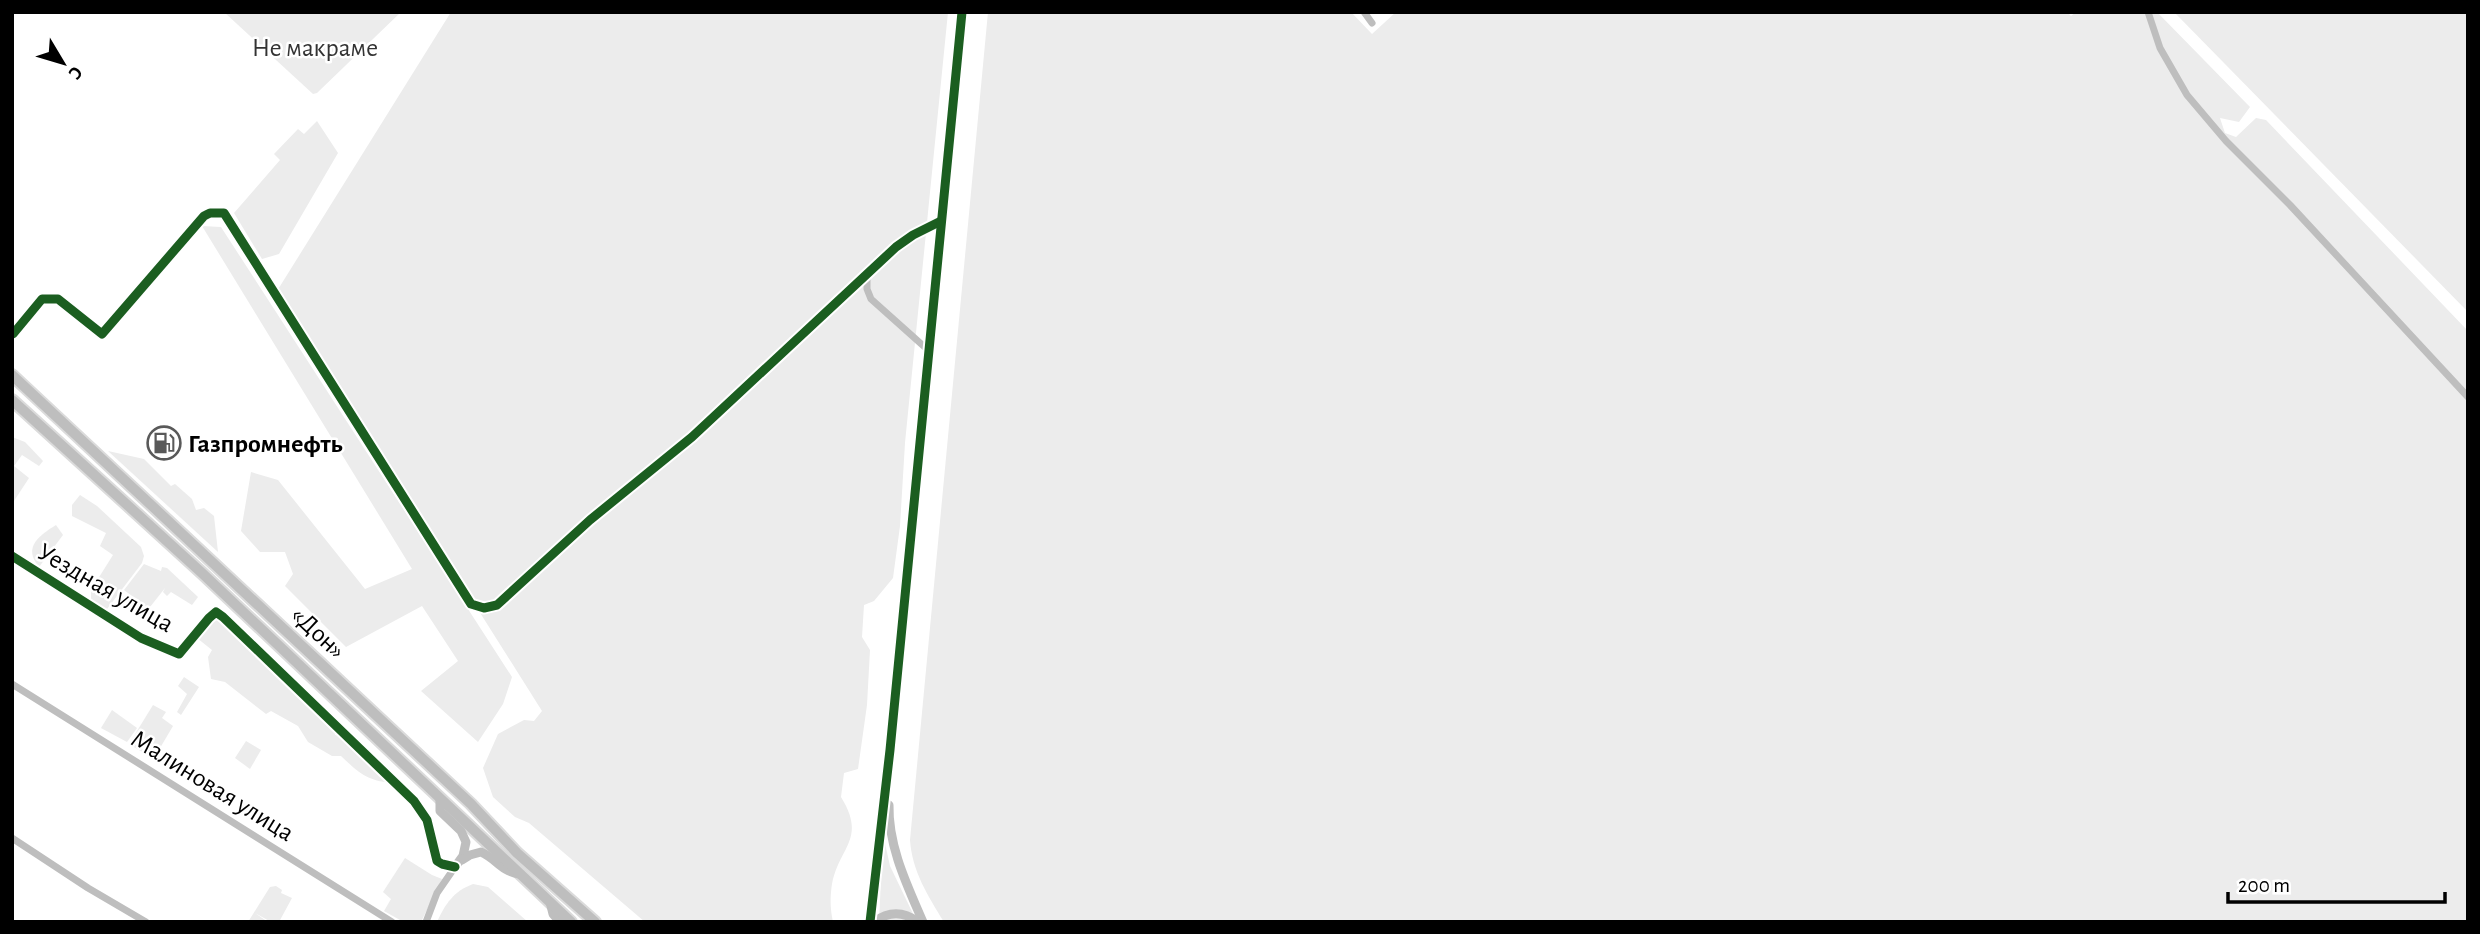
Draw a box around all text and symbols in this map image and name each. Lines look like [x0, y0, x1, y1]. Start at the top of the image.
north arrow [28, 28, 98, 98]
park label: Не макраме [252, 35, 378, 61]
text: С [64, 63, 86, 83]
fuel station icon: Газпромнефть [145, 424, 183, 462]
place label: Газпромнефть [188, 431, 343, 457]
street label: Уездная улица [33, 538, 178, 637]
street label: «Дон» [286, 602, 350, 664]
street label: Малиновая улица [126, 725, 299, 846]
scale bar [2228, 860, 2445, 904]
text: 200 m [2238, 875, 2290, 896]

